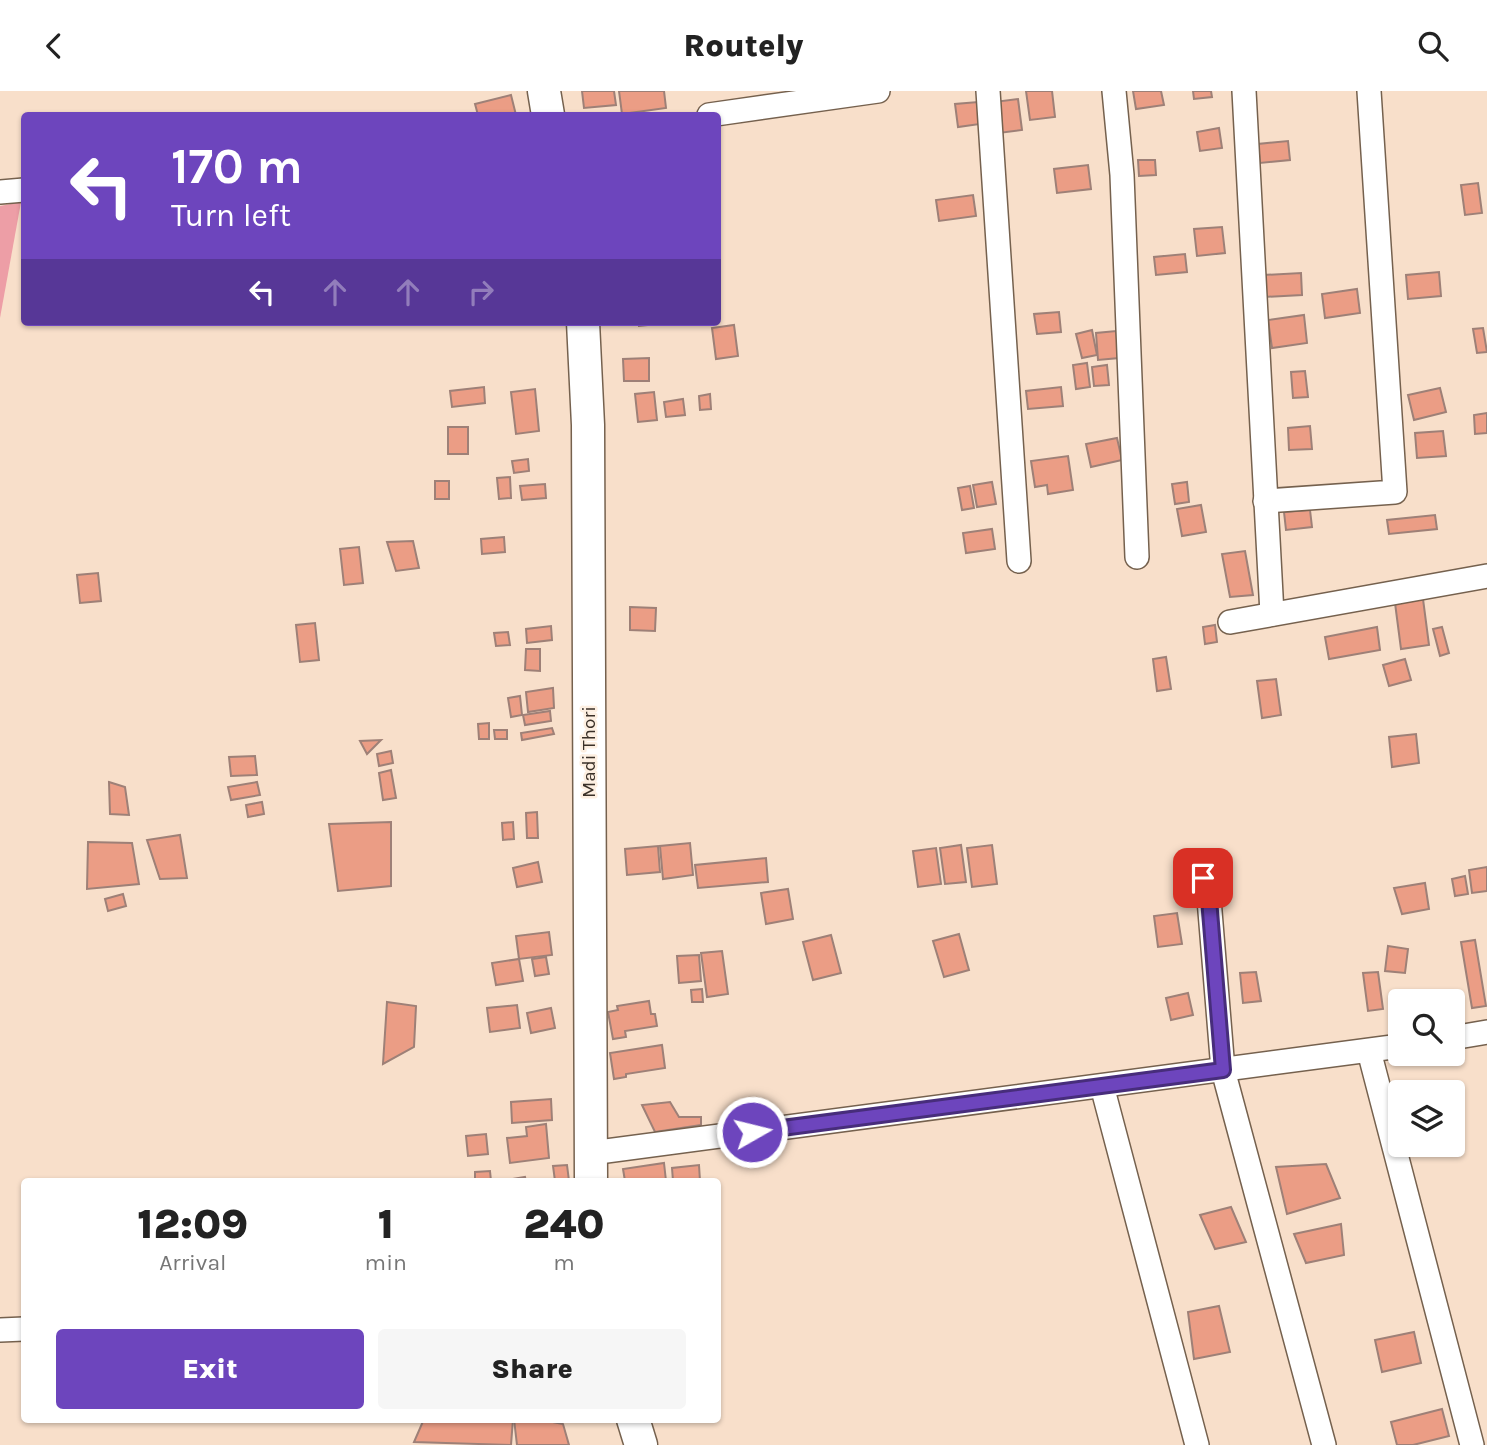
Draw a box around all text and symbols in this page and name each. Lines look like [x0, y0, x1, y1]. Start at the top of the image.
icon: back [35, 27, 73, 65]
text: Routely [684, 27, 803, 64]
icon: search [1414, 27, 1452, 65]
text: 170 m [171, 138, 303, 195]
icon: left [56, 140, 147, 231]
text: Turn left [171, 197, 291, 234]
icon: left [243, 273, 281, 311]
icon: ahead [316, 273, 354, 311]
icon: ahead [389, 273, 427, 311]
icon: right [462, 273, 500, 311]
street label: Madi Thori [578, 706, 600, 798]
pin [1173, 848, 1233, 908]
icon: arrive [1184, 859, 1222, 897]
map controls [1388, 989, 1465, 1157]
button: search [1388, 989, 1465, 1066]
button: layers [1388, 1080, 1465, 1157]
position arrow [715, 1095, 789, 1169]
text: 12:09 [137, 1199, 248, 1249]
text: 1 [378, 1199, 394, 1249]
text: 240 [523, 1199, 605, 1249]
text: Arrival [159, 1249, 226, 1276]
text: min [365, 1249, 407, 1276]
text: m [553, 1249, 575, 1276]
button: Exit [56, 1329, 364, 1409]
button: Share [378, 1329, 686, 1409]

